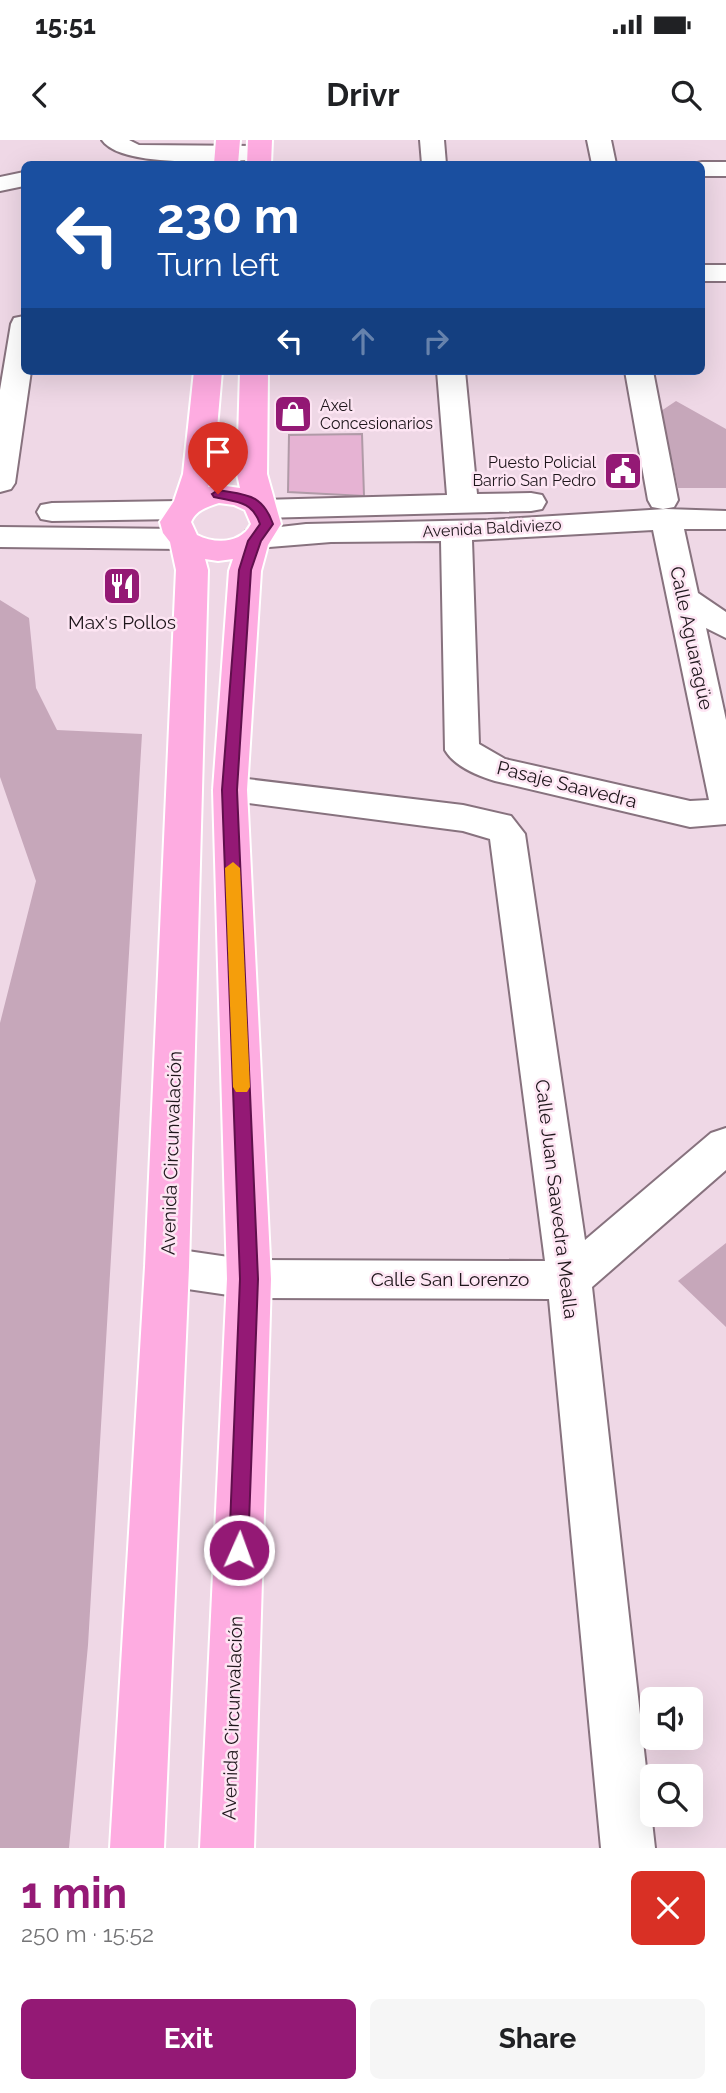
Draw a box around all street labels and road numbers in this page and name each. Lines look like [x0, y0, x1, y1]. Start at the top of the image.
street label: Avenida Baldiviezo [422, 515, 562, 541]
street label: Calle Aguaragüe [666, 564, 718, 712]
street label: Pasaje Saavedra [495, 756, 639, 812]
street label: Avenida Circunvalación [156, 1051, 186, 1255]
street label: Calle Juan Saavedra Mealla [531, 1078, 583, 1320]
street label: Calle San Lorenzo [371, 1268, 529, 1290]
street label: Avenida Circunvalación [217, 1616, 247, 1820]

